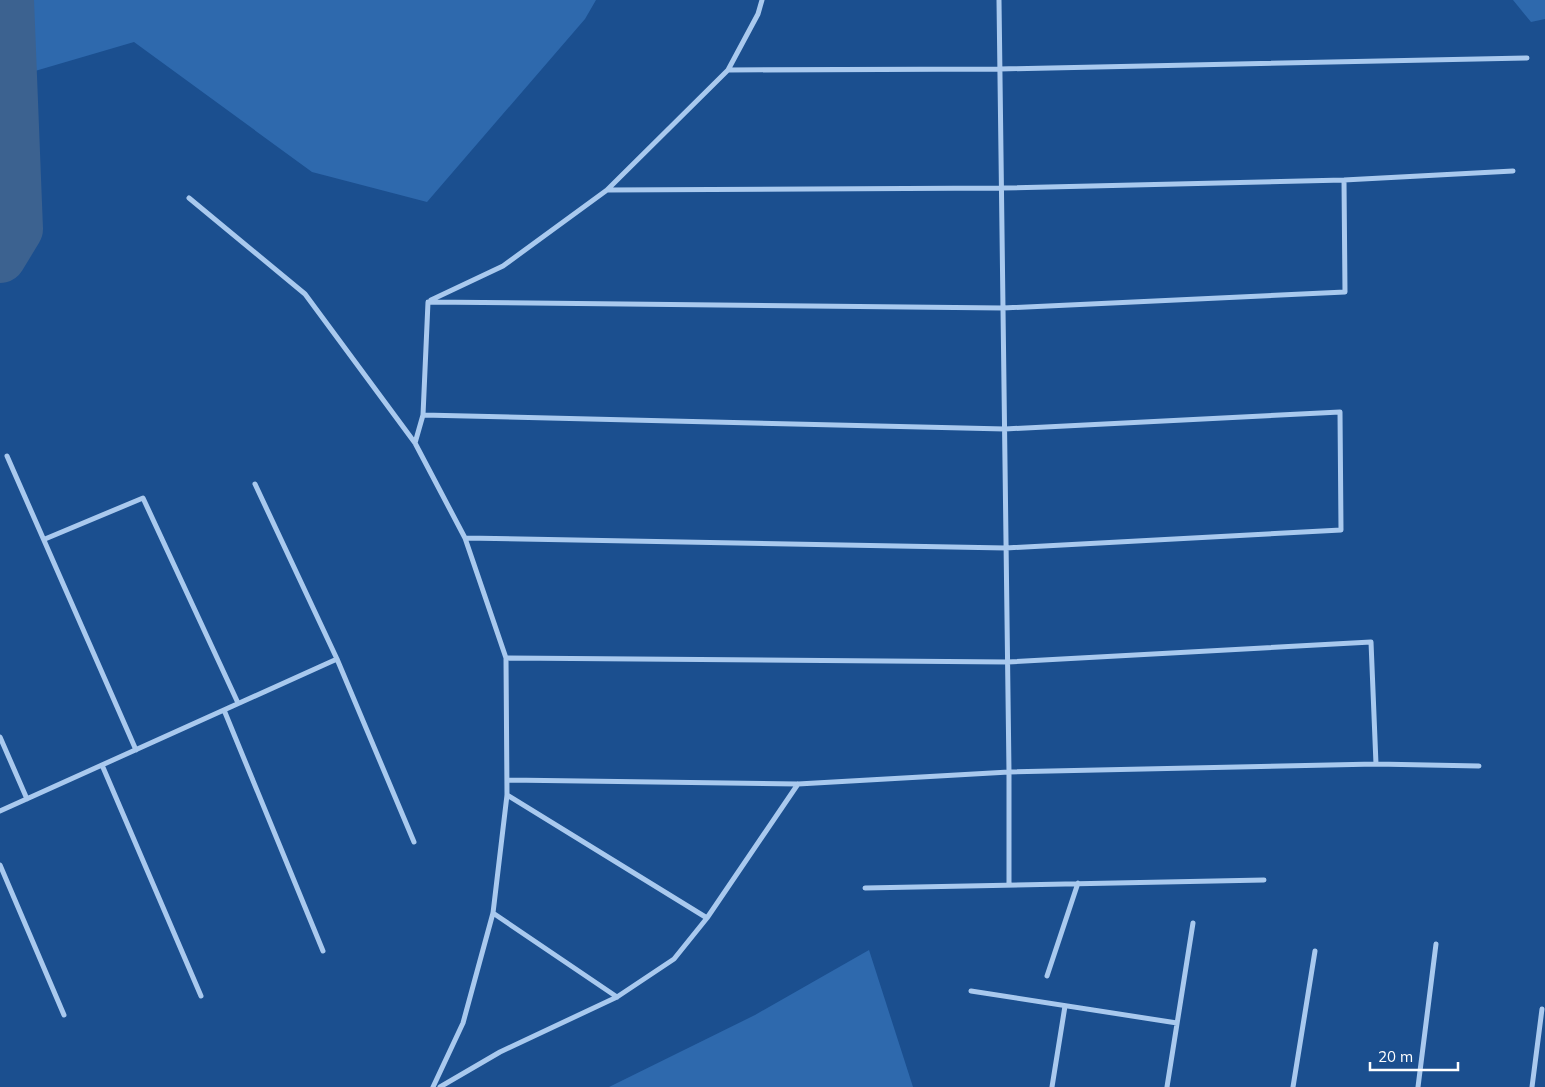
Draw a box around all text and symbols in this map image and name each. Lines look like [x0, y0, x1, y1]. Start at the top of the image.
scale bar [1370, 1040, 1458, 1072]
text: 20 m [1378, 1047, 1413, 1066]

